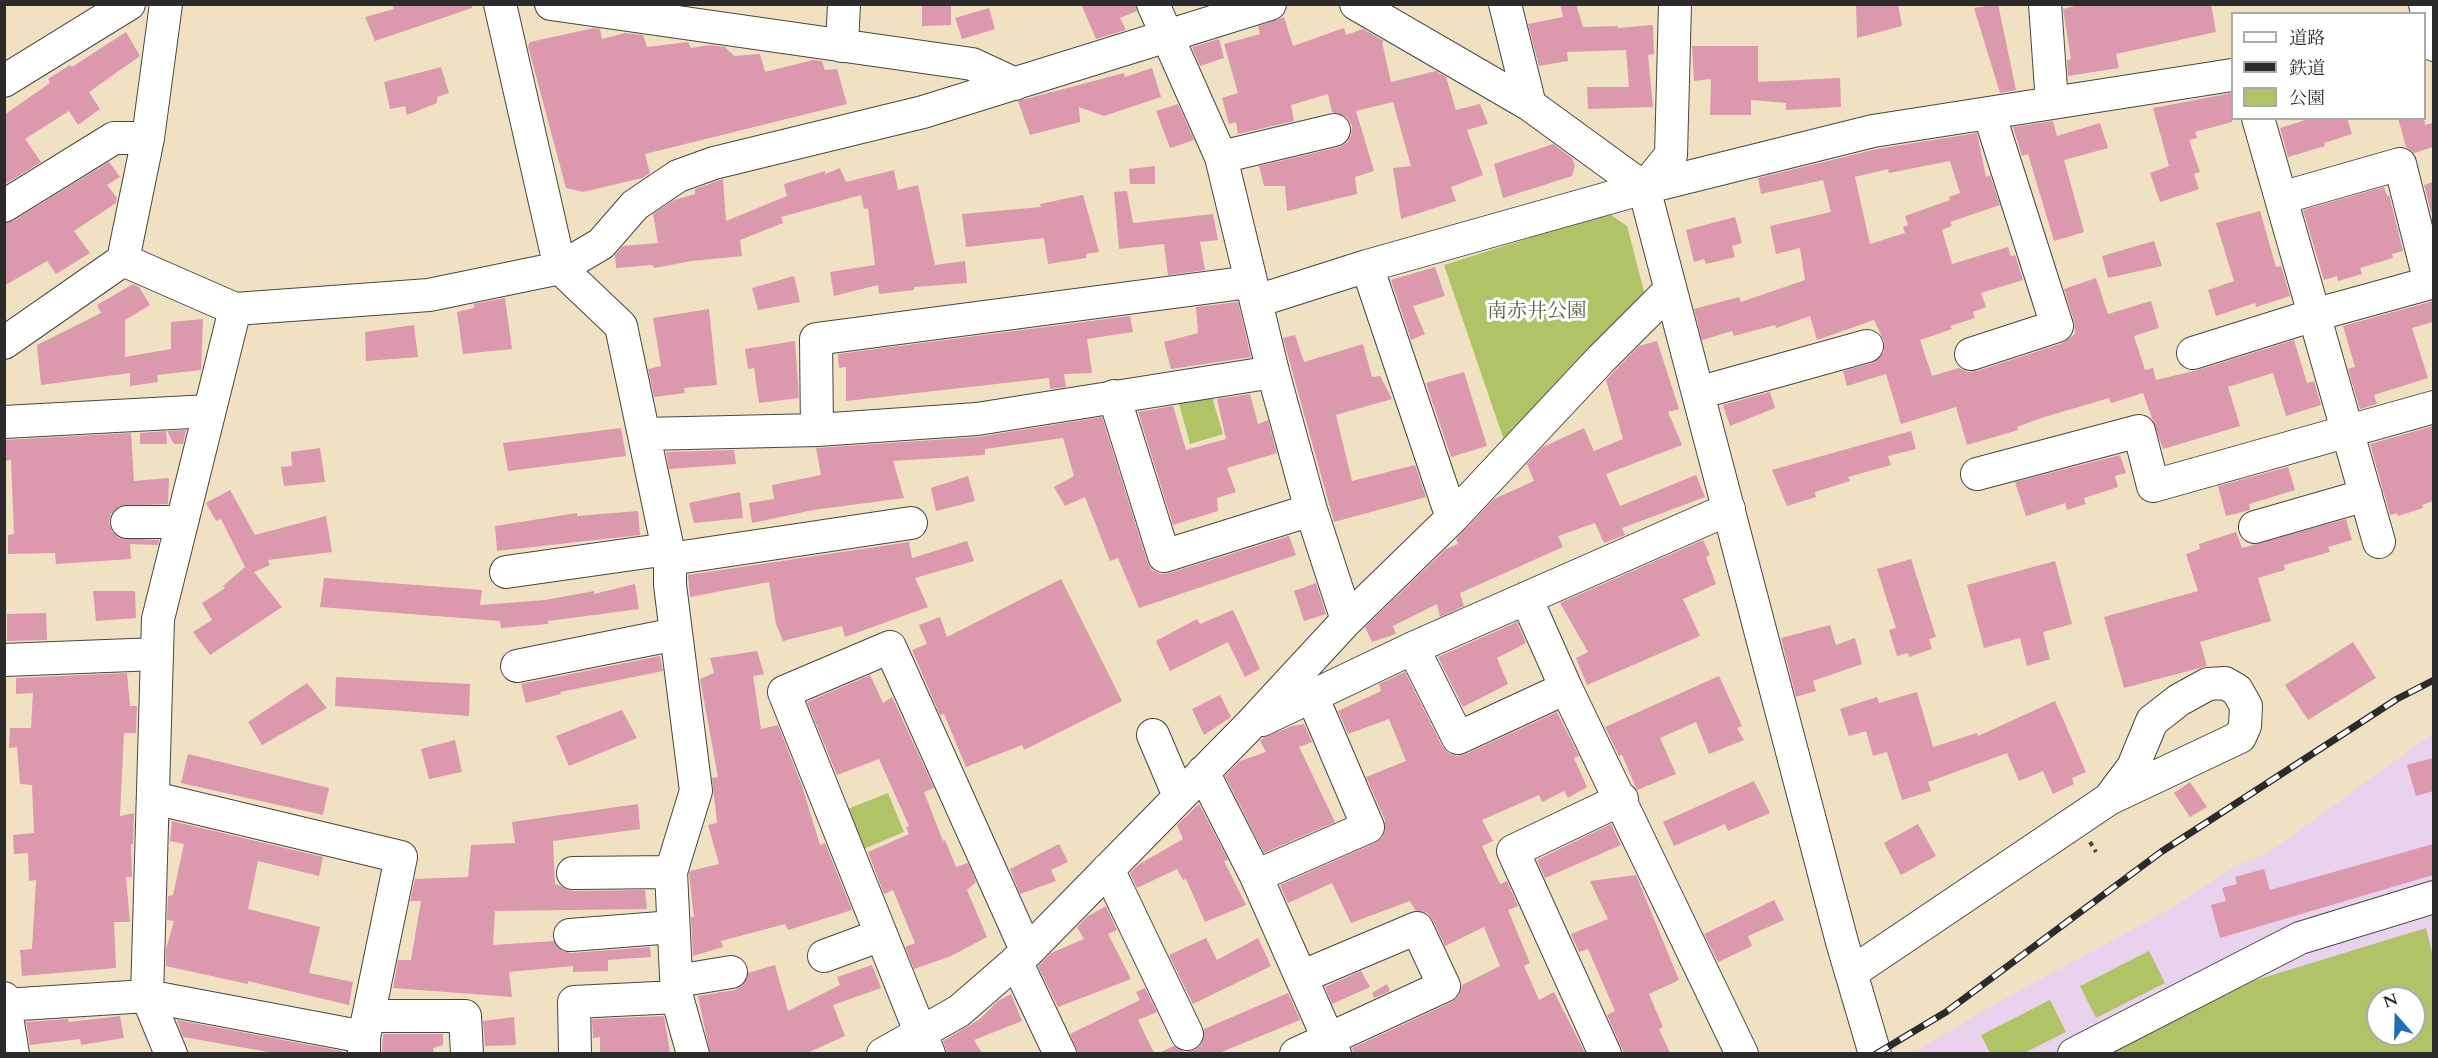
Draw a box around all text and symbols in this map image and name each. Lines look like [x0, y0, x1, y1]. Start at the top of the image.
legend [2231, 12, 2426, 120]
text: 道路 [2289, 26, 2325, 51]
text: 鉄道 [2289, 56, 2325, 81]
text: 公園 [2289, 86, 2325, 111]
park label: 南赤井公園 [1487, 300, 1587, 324]
north arrow [2366, 986, 2426, 1046]
text: N [2380, 988, 2401, 1014]

